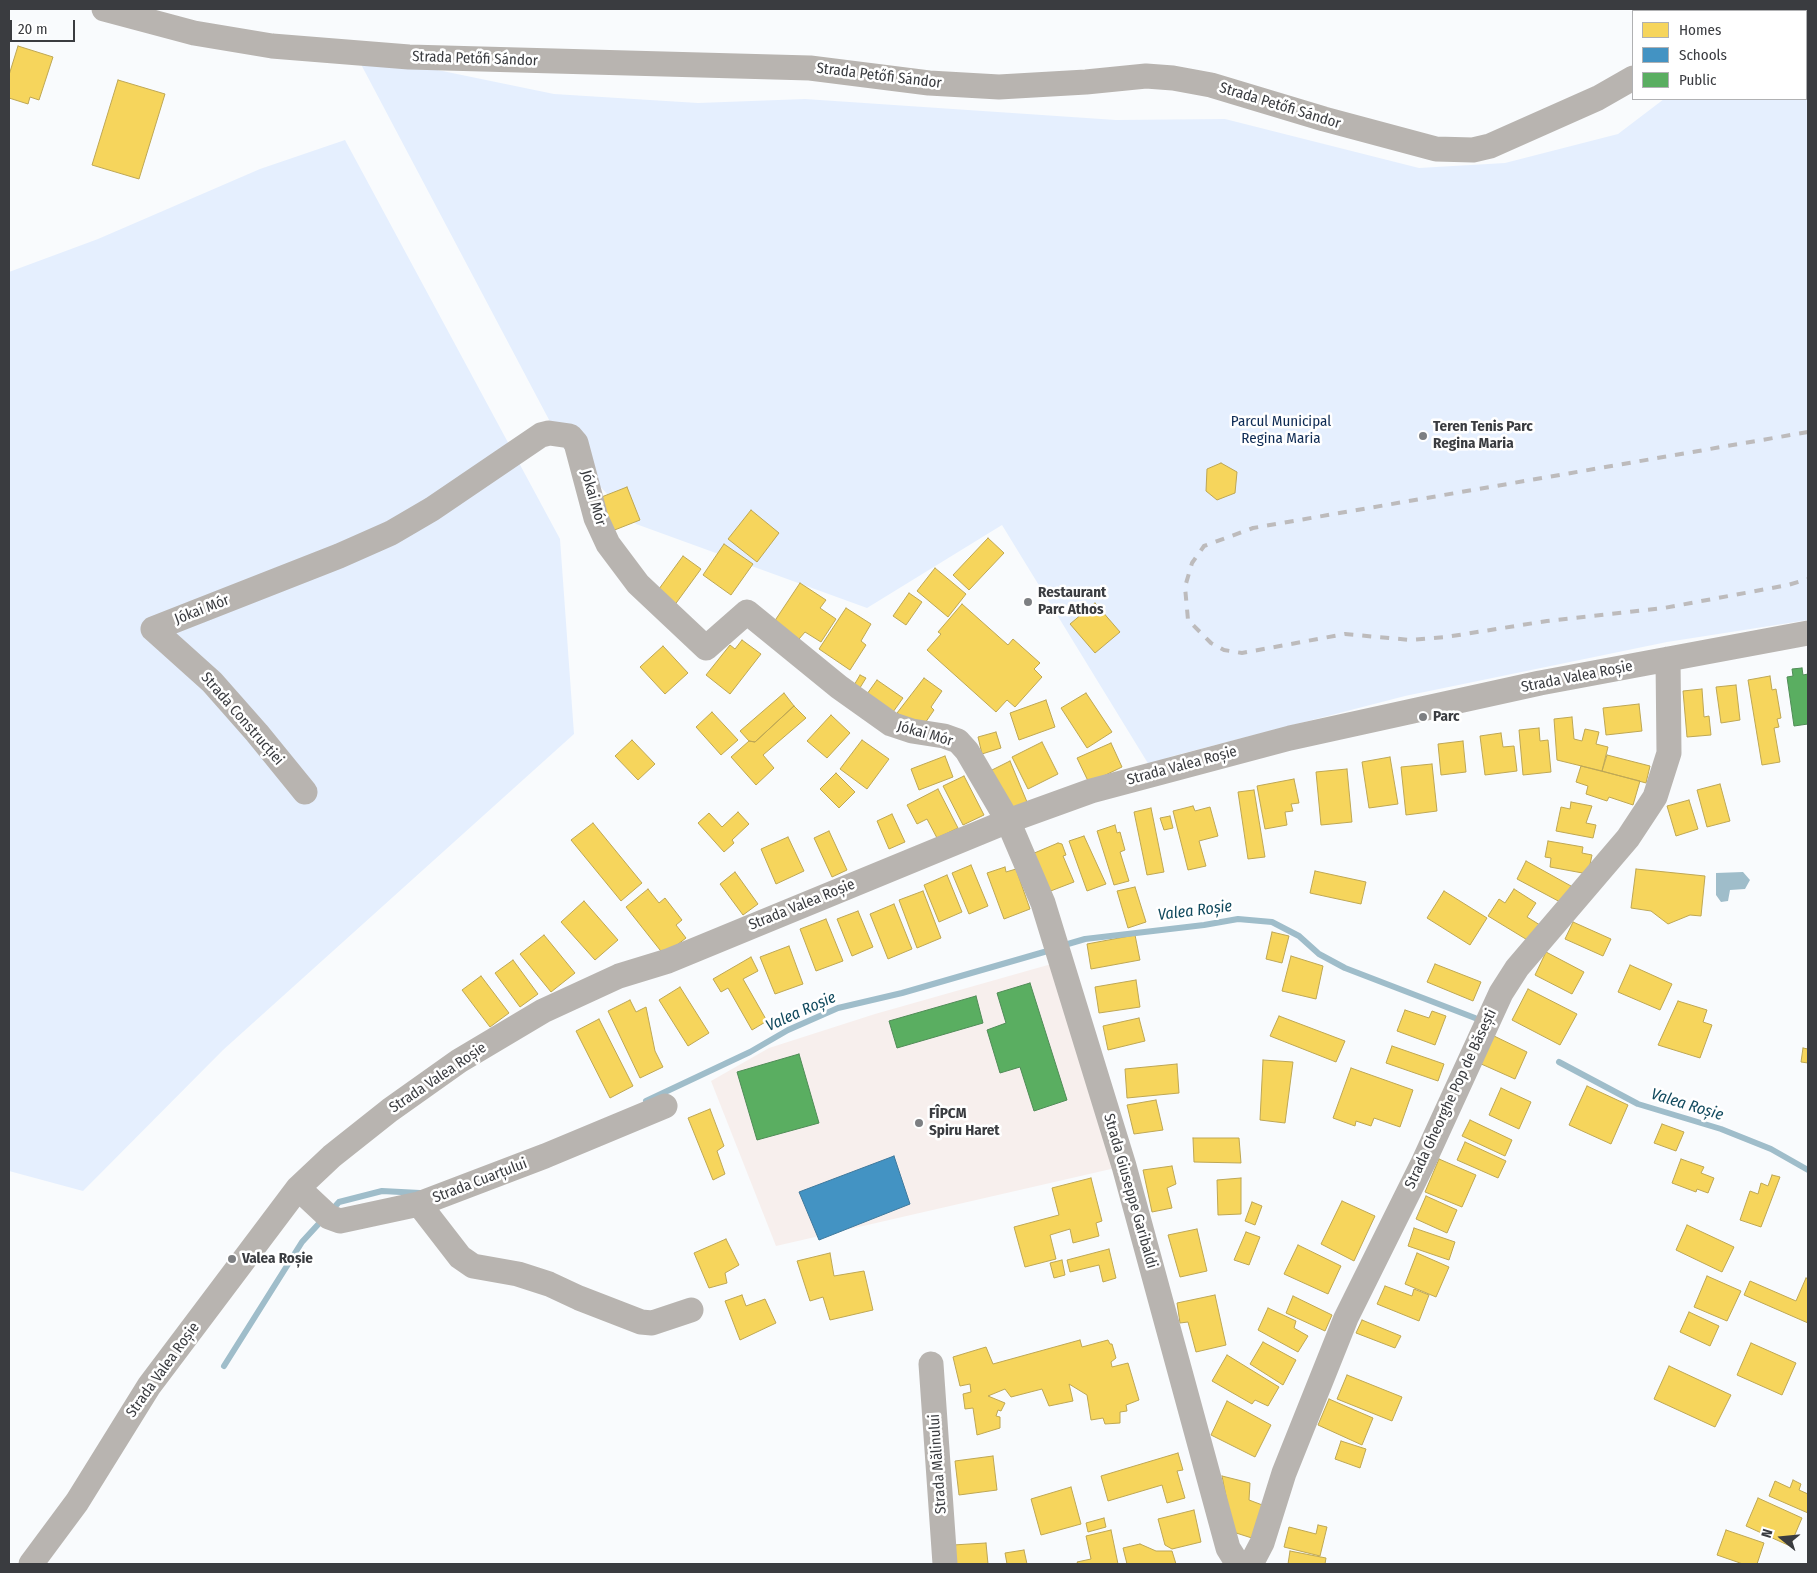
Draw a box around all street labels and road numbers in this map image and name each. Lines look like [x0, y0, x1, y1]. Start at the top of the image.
street label: Strada Petőfi Sándor [412, 48, 538, 70]
street label: Strada Petőfi Sándor [815, 59, 943, 93]
street label: Strada Petőfi Sándor [1217, 79, 1343, 133]
street label: Jókai Mór [576, 468, 610, 528]
street label: Jókai Mór [172, 591, 232, 629]
street label: Strada Valea Roșie [1520, 657, 1634, 697]
street label: Strada Construcției [197, 669, 287, 769]
street label: Jókai Mór [895, 717, 955, 751]
street label: Strada Valea Roșie [1125, 743, 1239, 789]
street label: Strada Valea Roșie [746, 875, 858, 935]
street label: Strada Gheorghe Pop de Băsești [1401, 1006, 1501, 1192]
street label: Strada Valea Roșie [386, 1039, 490, 1117]
street label: Strada Giuseppe Garibaldi [1099, 1112, 1161, 1270]
street label: Strada Cuarțului [430, 1155, 530, 1207]
street label: Strada Valea Roșie [122, 1319, 204, 1421]
street label: Strada Mălinului [926, 1413, 950, 1515]

